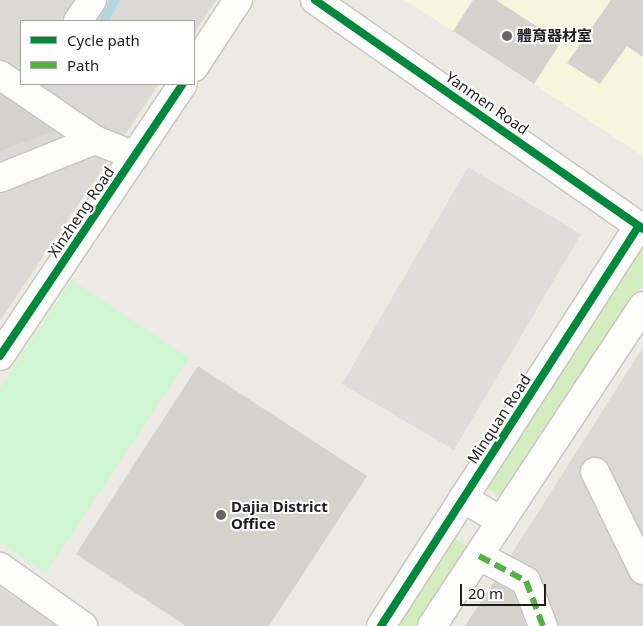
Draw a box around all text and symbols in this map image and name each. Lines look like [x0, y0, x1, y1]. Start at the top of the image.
legend [20, 20, 195, 85]
place label: 體育器材室 [517, 27, 592, 45]
text: Cycle path [67, 30, 140, 50]
marker: 體育器材室 [501, 30, 513, 42]
text: Path [67, 55, 99, 75]
street label: Yanmen Road [442, 68, 532, 138]
street label: Xinzheng Road [44, 163, 118, 261]
street label: Minquan Road [463, 371, 535, 467]
place label: Dajia District Office [231, 497, 328, 532]
marker: Dajia District Office [215, 509, 227, 521]
scale bar [463, 574, 549, 606]
text: 20 m [468, 583, 503, 603]

